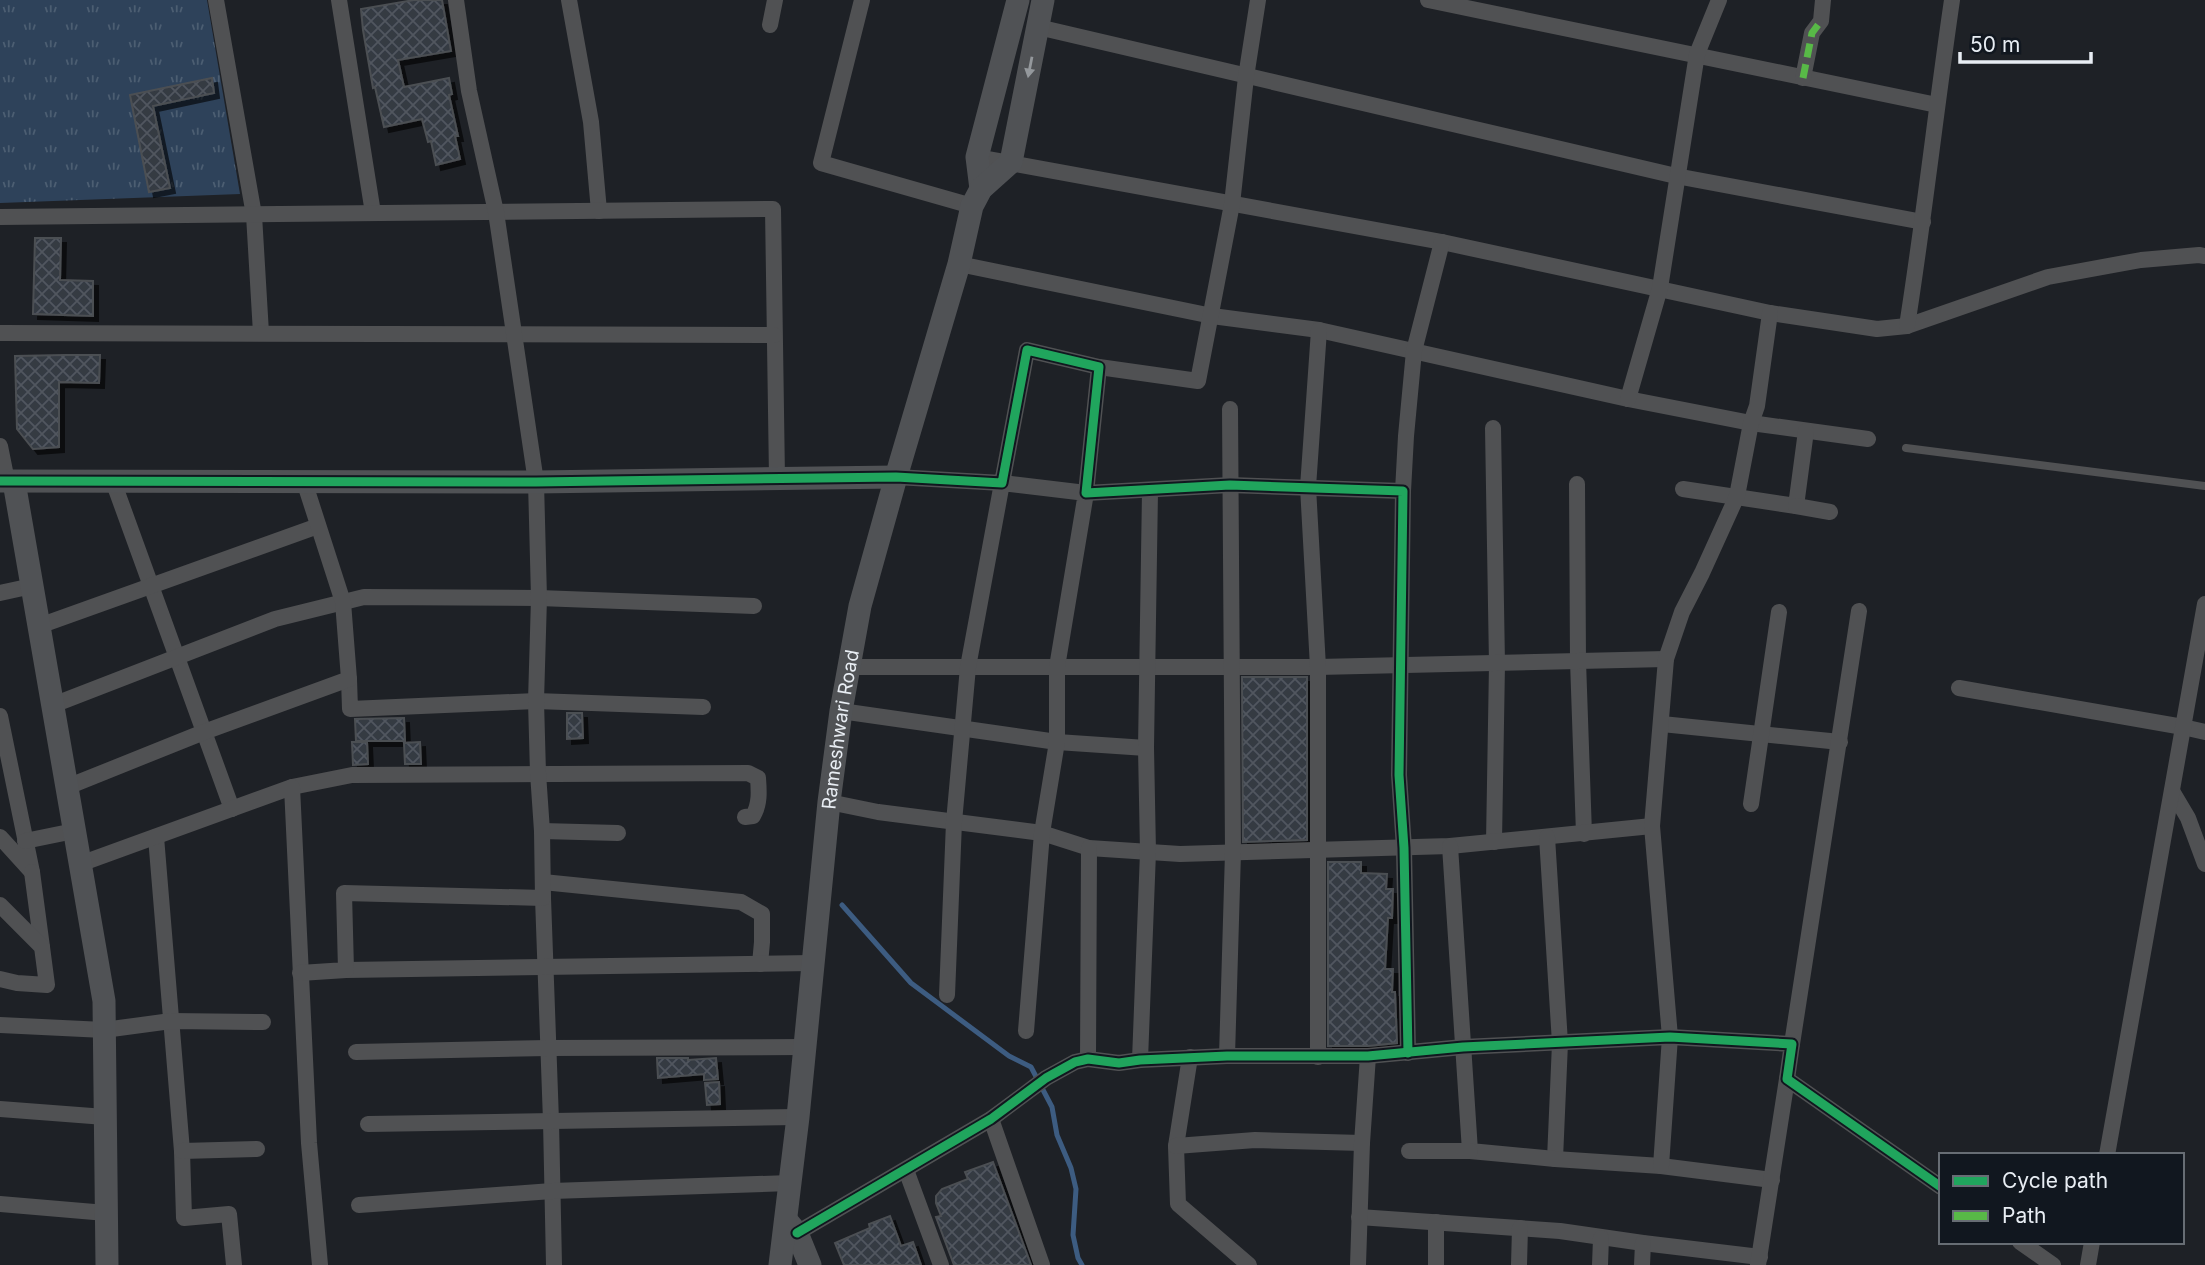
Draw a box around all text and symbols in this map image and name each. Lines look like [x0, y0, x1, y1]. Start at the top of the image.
scale bar [1960, 21, 2091, 65]
text: 50 m [1970, 32, 2020, 57]
one-way arrow [1024, 56, 1035, 78]
street label: Rameshwari Road [817, 648, 864, 810]
legend [1939, 1153, 2184, 1244]
text: Cycle path [2002, 1168, 2108, 1193]
text: Path [2002, 1203, 2047, 1228]

